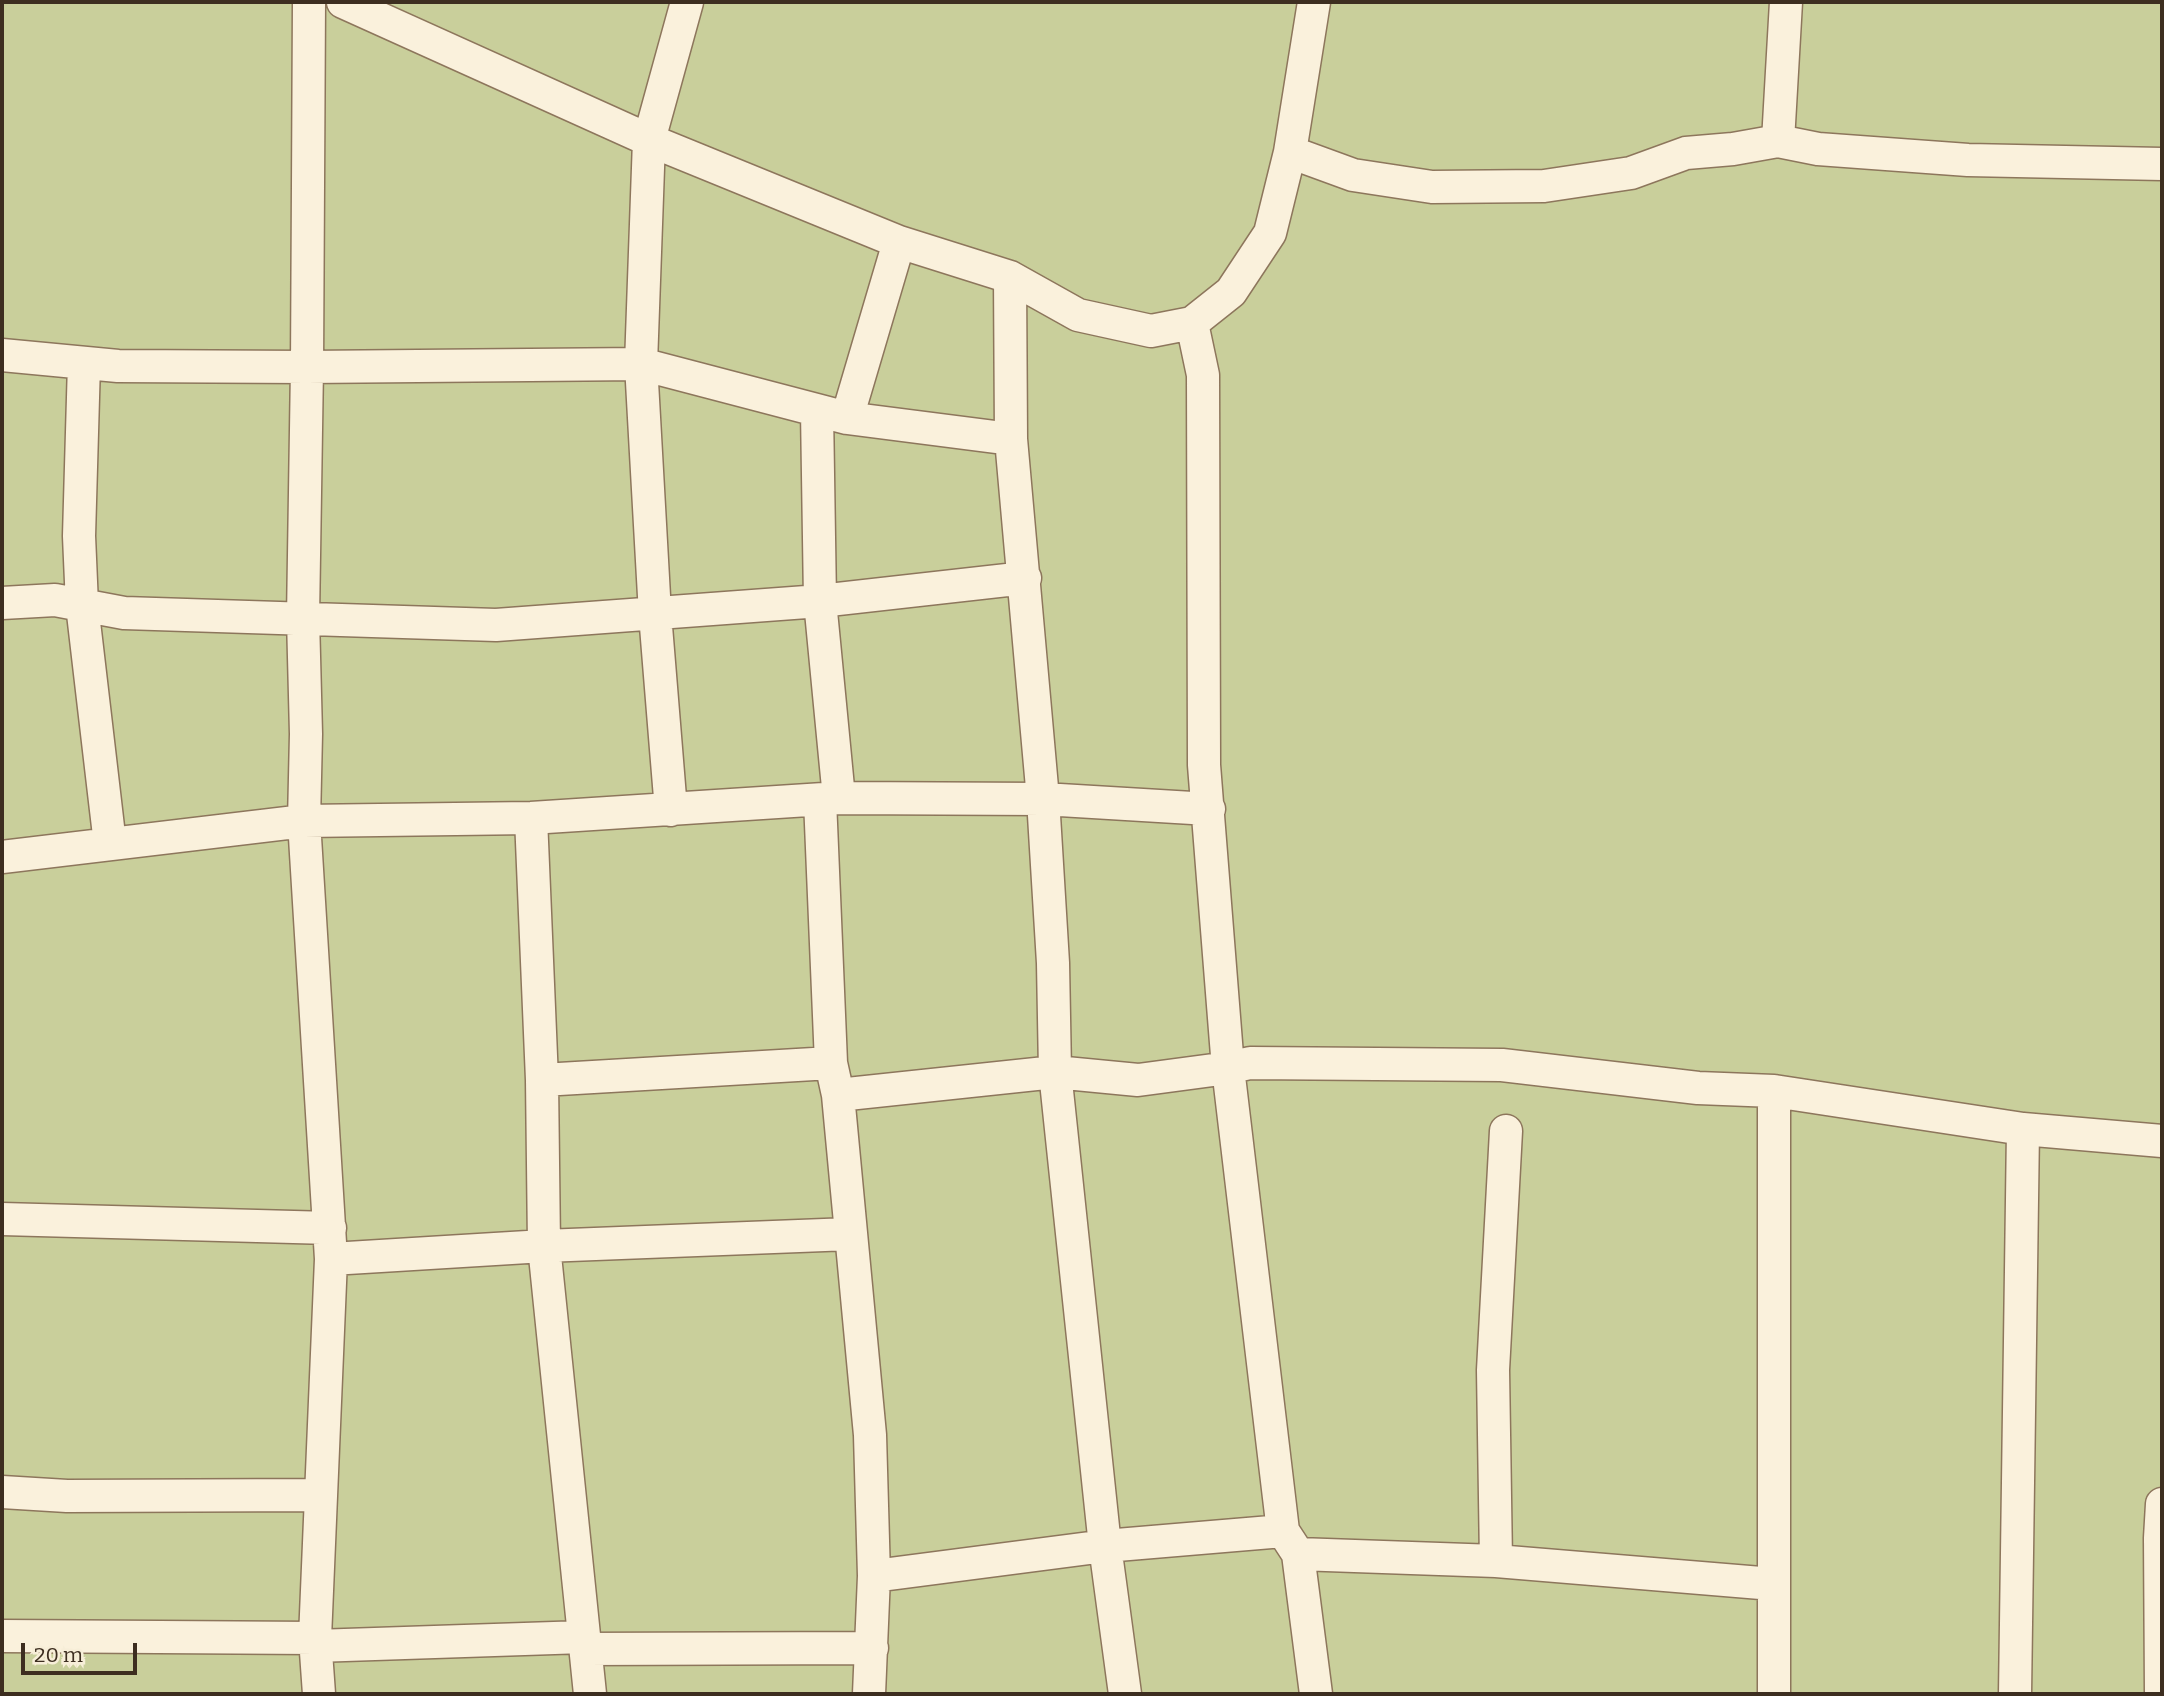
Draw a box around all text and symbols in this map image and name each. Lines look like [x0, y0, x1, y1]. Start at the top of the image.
scale bar [24, 1630, 140, 1674]
text: 20 m [34, 1642, 83, 1668]

